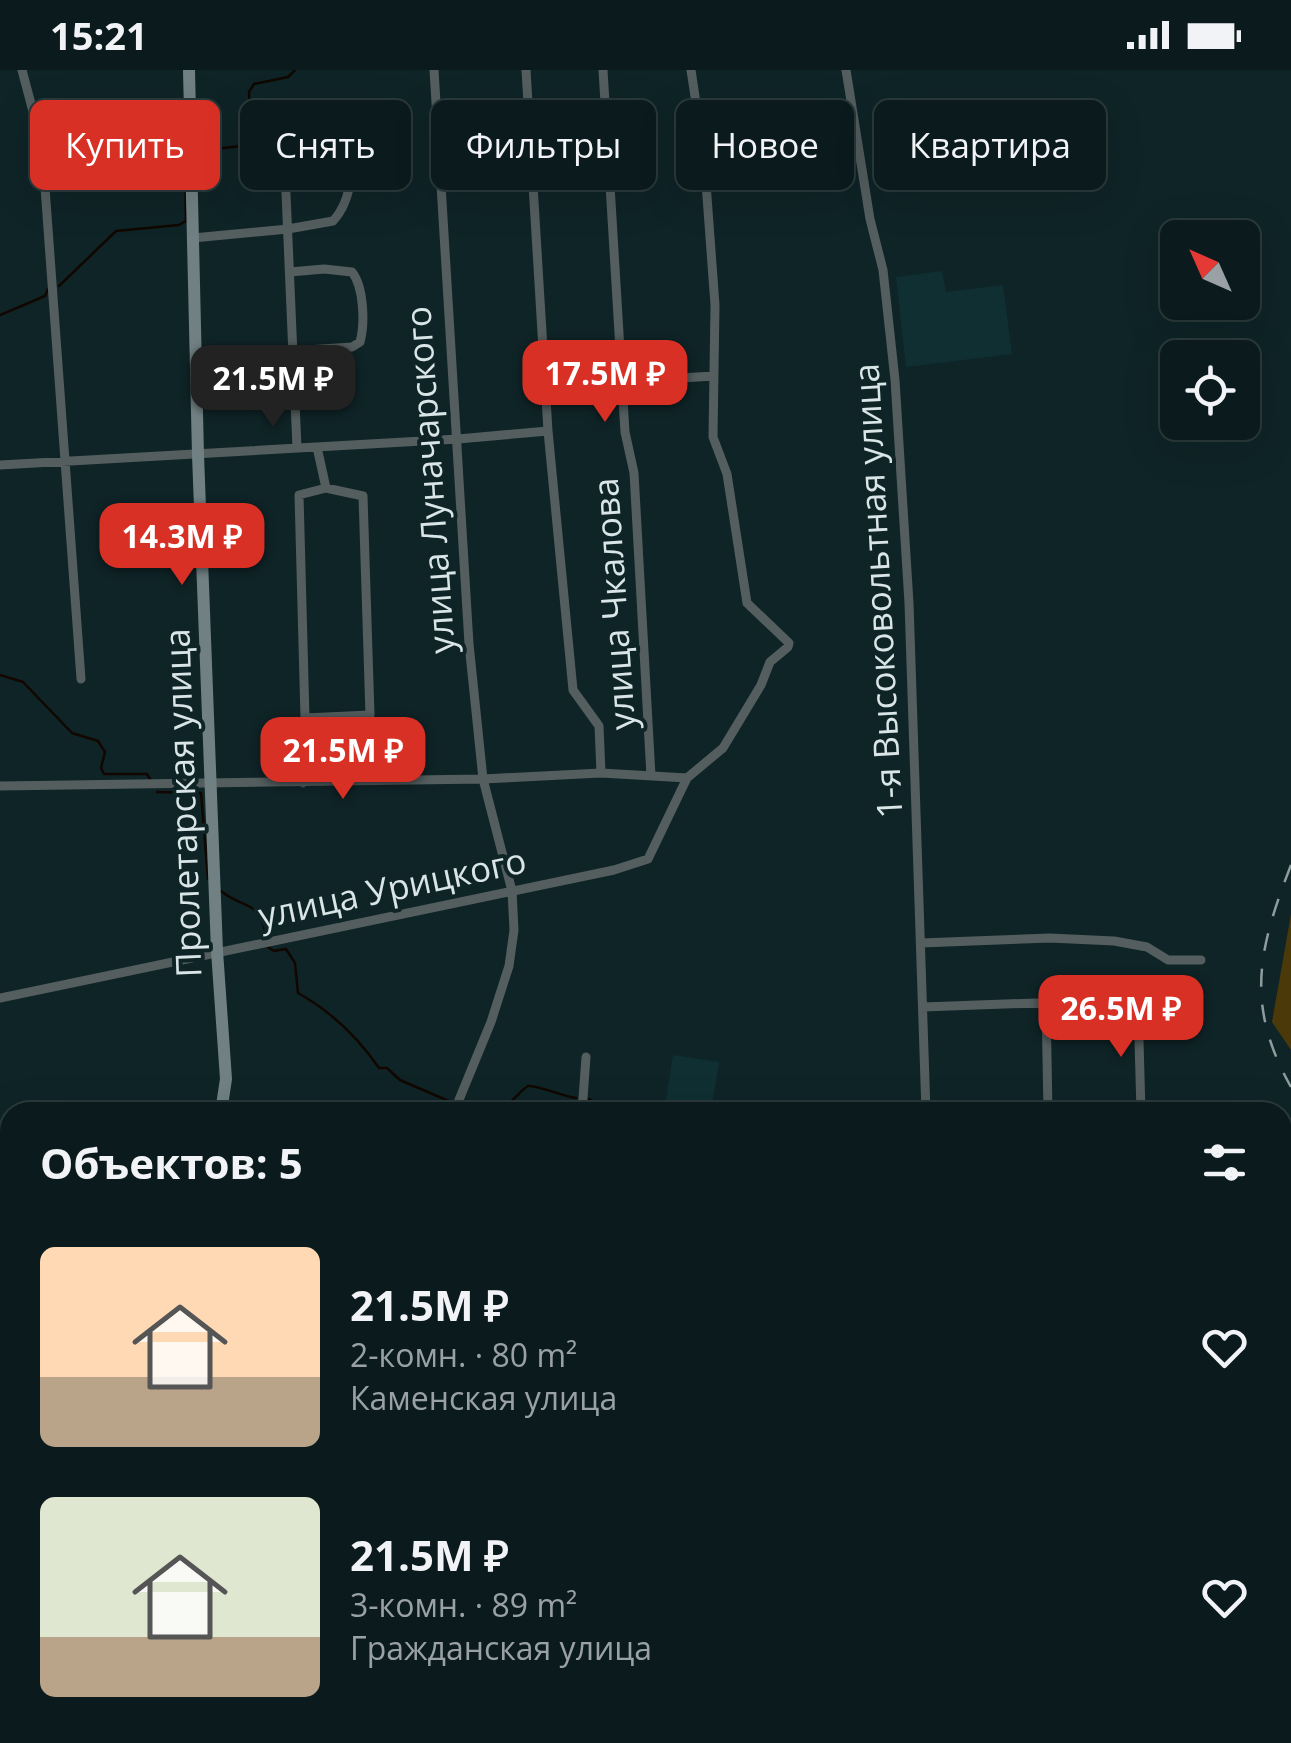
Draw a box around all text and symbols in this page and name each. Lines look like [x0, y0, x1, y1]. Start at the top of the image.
text: 15:21 [50, 9, 148, 61]
chip: Купить [30, 100, 220, 190]
chip: Снять [240, 100, 411, 190]
chip: Фильтры [431, 100, 656, 190]
chip: Новое [676, 100, 854, 190]
chip: Квартира [874, 100, 1106, 190]
north arrow [1160, 220, 1260, 320]
map controls [1160, 220, 1260, 440]
street label: улица Луначарского [393, 305, 465, 655]
pin: 17.5M ₽ [513, 340, 697, 425]
button: locate [1160, 340, 1260, 440]
pin: 21.5M ₽ [181, 345, 365, 430]
text: 17.5M ₽ [544, 351, 666, 394]
text: 21.5M ₽ [212, 356, 334, 399]
street label: 1-я Высоковольтная улица [842, 362, 912, 820]
street label: улица Чкалова [581, 476, 645, 732]
pin: 14.3M ₽ [90, 503, 274, 588]
text: 14.3M ₽ [121, 514, 243, 557]
street label: Пролетарская улица [152, 628, 212, 978]
pin: 21.5M ₽ [251, 717, 435, 802]
text: 21.5M ₽ [282, 728, 404, 771]
street label: улица Урицкого [254, 836, 530, 938]
pin: 26.5M ₽ [1029, 975, 1213, 1060]
text: 26.5M ₽ [1060, 986, 1182, 1029]
text: Объектов: 5 [40, 1134, 303, 1191]
icon: filters [1197, 1135, 1252, 1190]
text: 21.5M ₽ [350, 1276, 509, 1333]
icon: home [120, 1287, 240, 1407]
icon: heart [1197, 1320, 1252, 1375]
text: 2-комн. · 80 m² [350, 1333, 577, 1376]
text: Каменская улица [350, 1376, 617, 1419]
text: 21.5M ₽ [350, 1526, 509, 1583]
icon: home [120, 1537, 240, 1657]
icon: heart [1197, 1570, 1252, 1625]
text: 3-комн. · 89 m² [350, 1583, 577, 1626]
text: Гражданская улица [350, 1626, 652, 1669]

